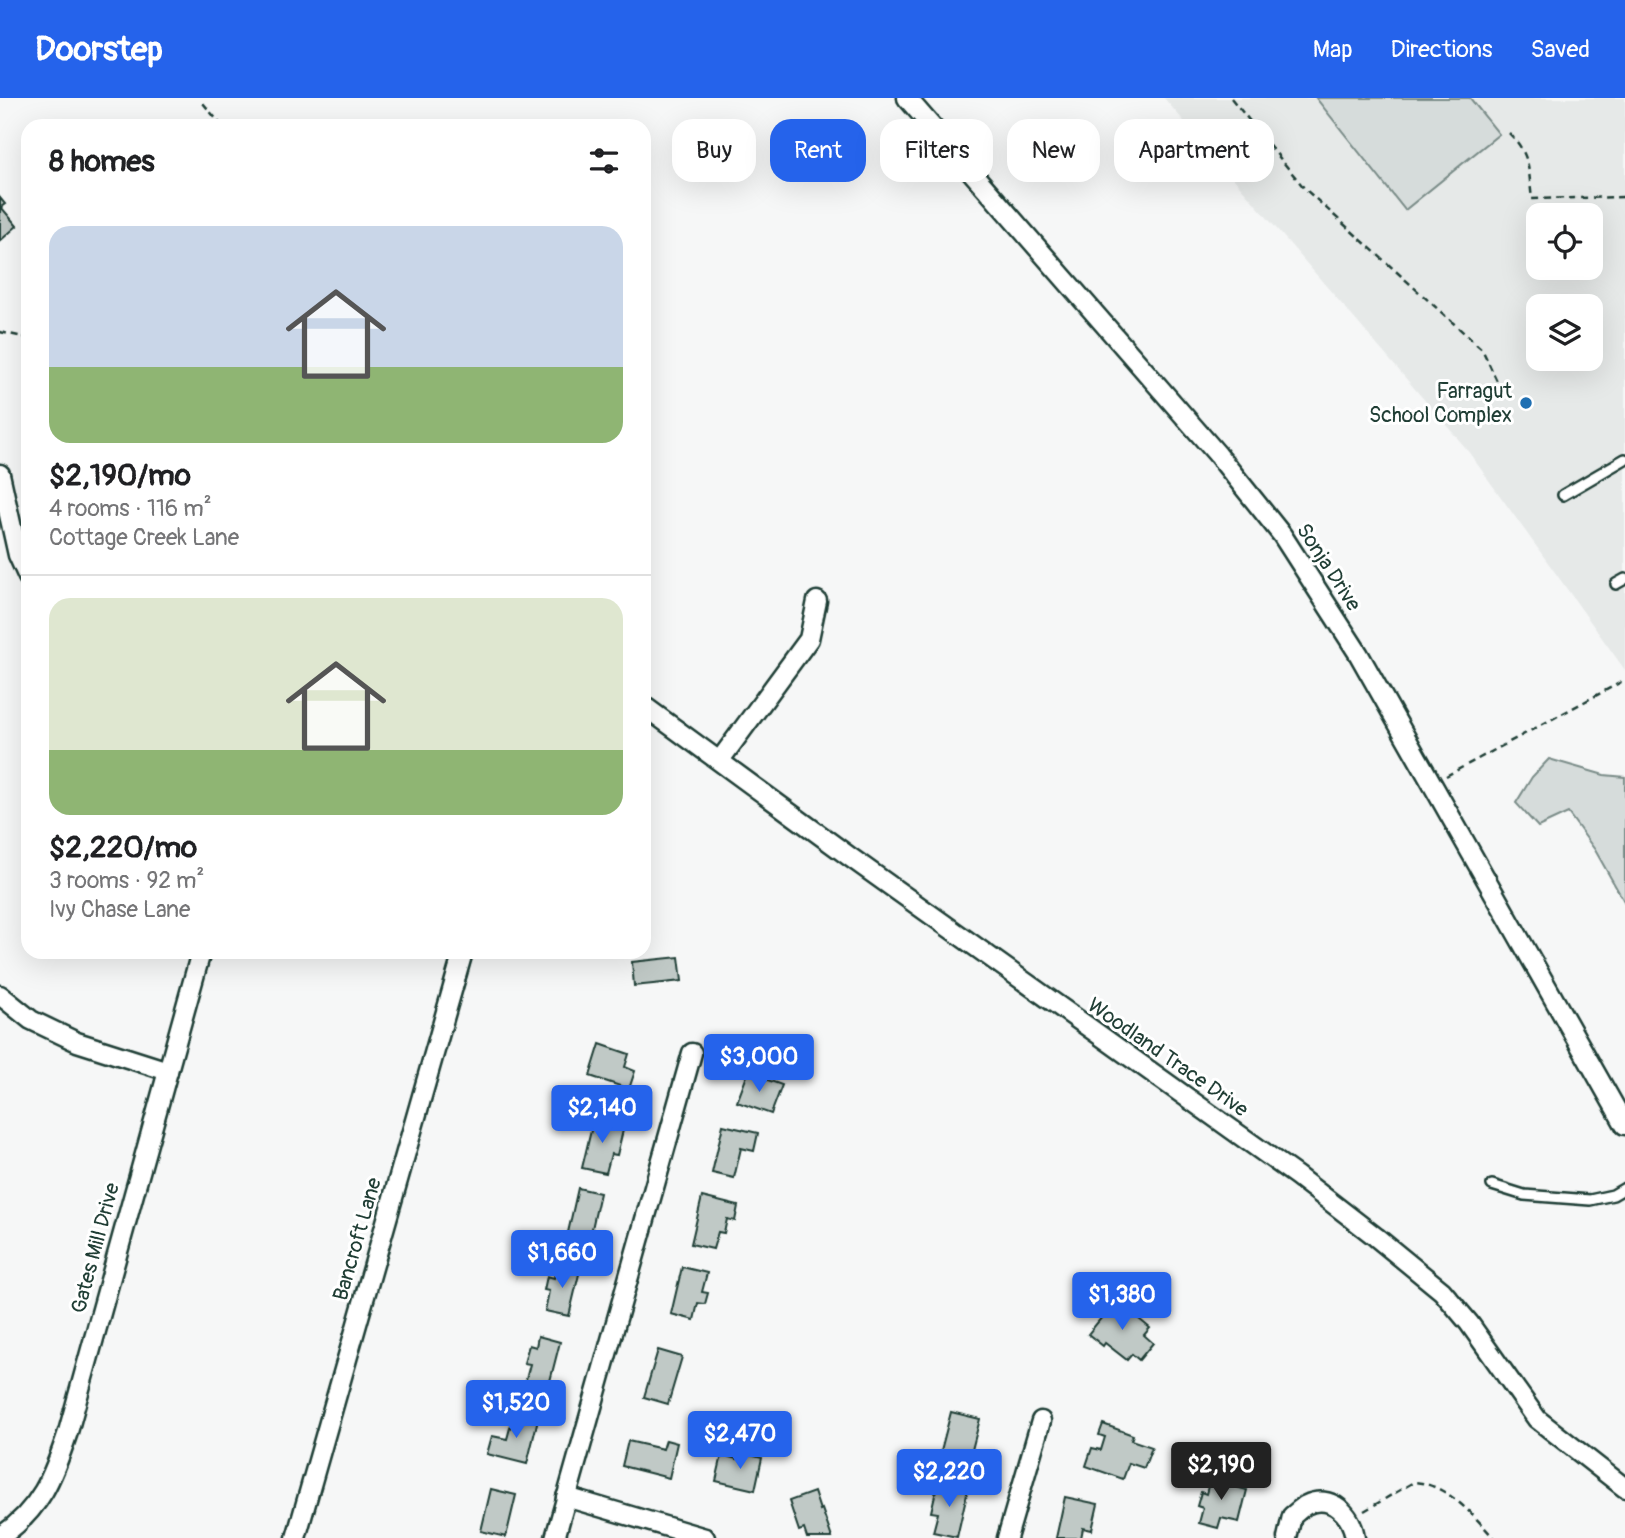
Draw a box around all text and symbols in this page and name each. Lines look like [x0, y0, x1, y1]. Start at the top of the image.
text: Doorstep [35, 29, 163, 70]
text: Map [1313, 35, 1353, 64]
text: Directions [1391, 35, 1492, 64]
text: Saved [1530, 35, 1590, 64]
chip: Buy [672, 119, 756, 182]
chip: Rent [770, 119, 866, 182]
chip: Filters [880, 119, 993, 182]
chip: New [1007, 119, 1100, 182]
chip: Apartment [1114, 119, 1274, 182]
icon: filters [585, 142, 623, 180]
text: 8 homes [49, 143, 155, 180]
map controls [1526, 203, 1603, 371]
button: locate [1526, 203, 1603, 280]
icon: home [273, 271, 399, 397]
button: layers [1526, 294, 1603, 371]
place label: Farragut School Complex [1369, 378, 1513, 429]
marker: Farragut School Complex [1518, 395, 1534, 411]
text: $2,190/mo [49, 457, 191, 494]
text: 4 rooms · 116 m² [49, 494, 212, 523]
street label: Sonja Drive [1290, 518, 1367, 617]
text: Cottage Creek Lane [49, 523, 239, 552]
icon: home [273, 643, 399, 769]
text: $2,220/mo [49, 829, 197, 866]
text: 3 rooms · 92 m² [49, 866, 204, 895]
text: Ivy Chase Lane [49, 895, 190, 924]
street label: Woodland Trace Drive [1082, 992, 1254, 1123]
pin: $3,000 [702, 1034, 816, 1094]
text: $3,000 [720, 1042, 798, 1071]
pin: $2,140 [545, 1086, 659, 1145]
text: $2,140 [567, 1093, 637, 1122]
street label: Bancroft Lane [327, 1174, 388, 1304]
street label: Gates Mill Drive [65, 1179, 126, 1316]
pin: $1,660 [505, 1230, 619, 1290]
text: $1,660 [527, 1238, 597, 1267]
pin: $1,380 [1065, 1272, 1179, 1332]
text: $1,380 [1088, 1280, 1156, 1309]
pin: $1,520 [459, 1380, 573, 1440]
text: $1,520 [482, 1388, 550, 1417]
pin: $2,470 [683, 1412, 797, 1471]
text: $2,470 [704, 1419, 776, 1448]
pin: $2,190 [1164, 1442, 1278, 1502]
pin: $2,220 [892, 1450, 1006, 1509]
text: $2,190 [1187, 1450, 1255, 1479]
text: $2,220 [913, 1457, 985, 1486]

